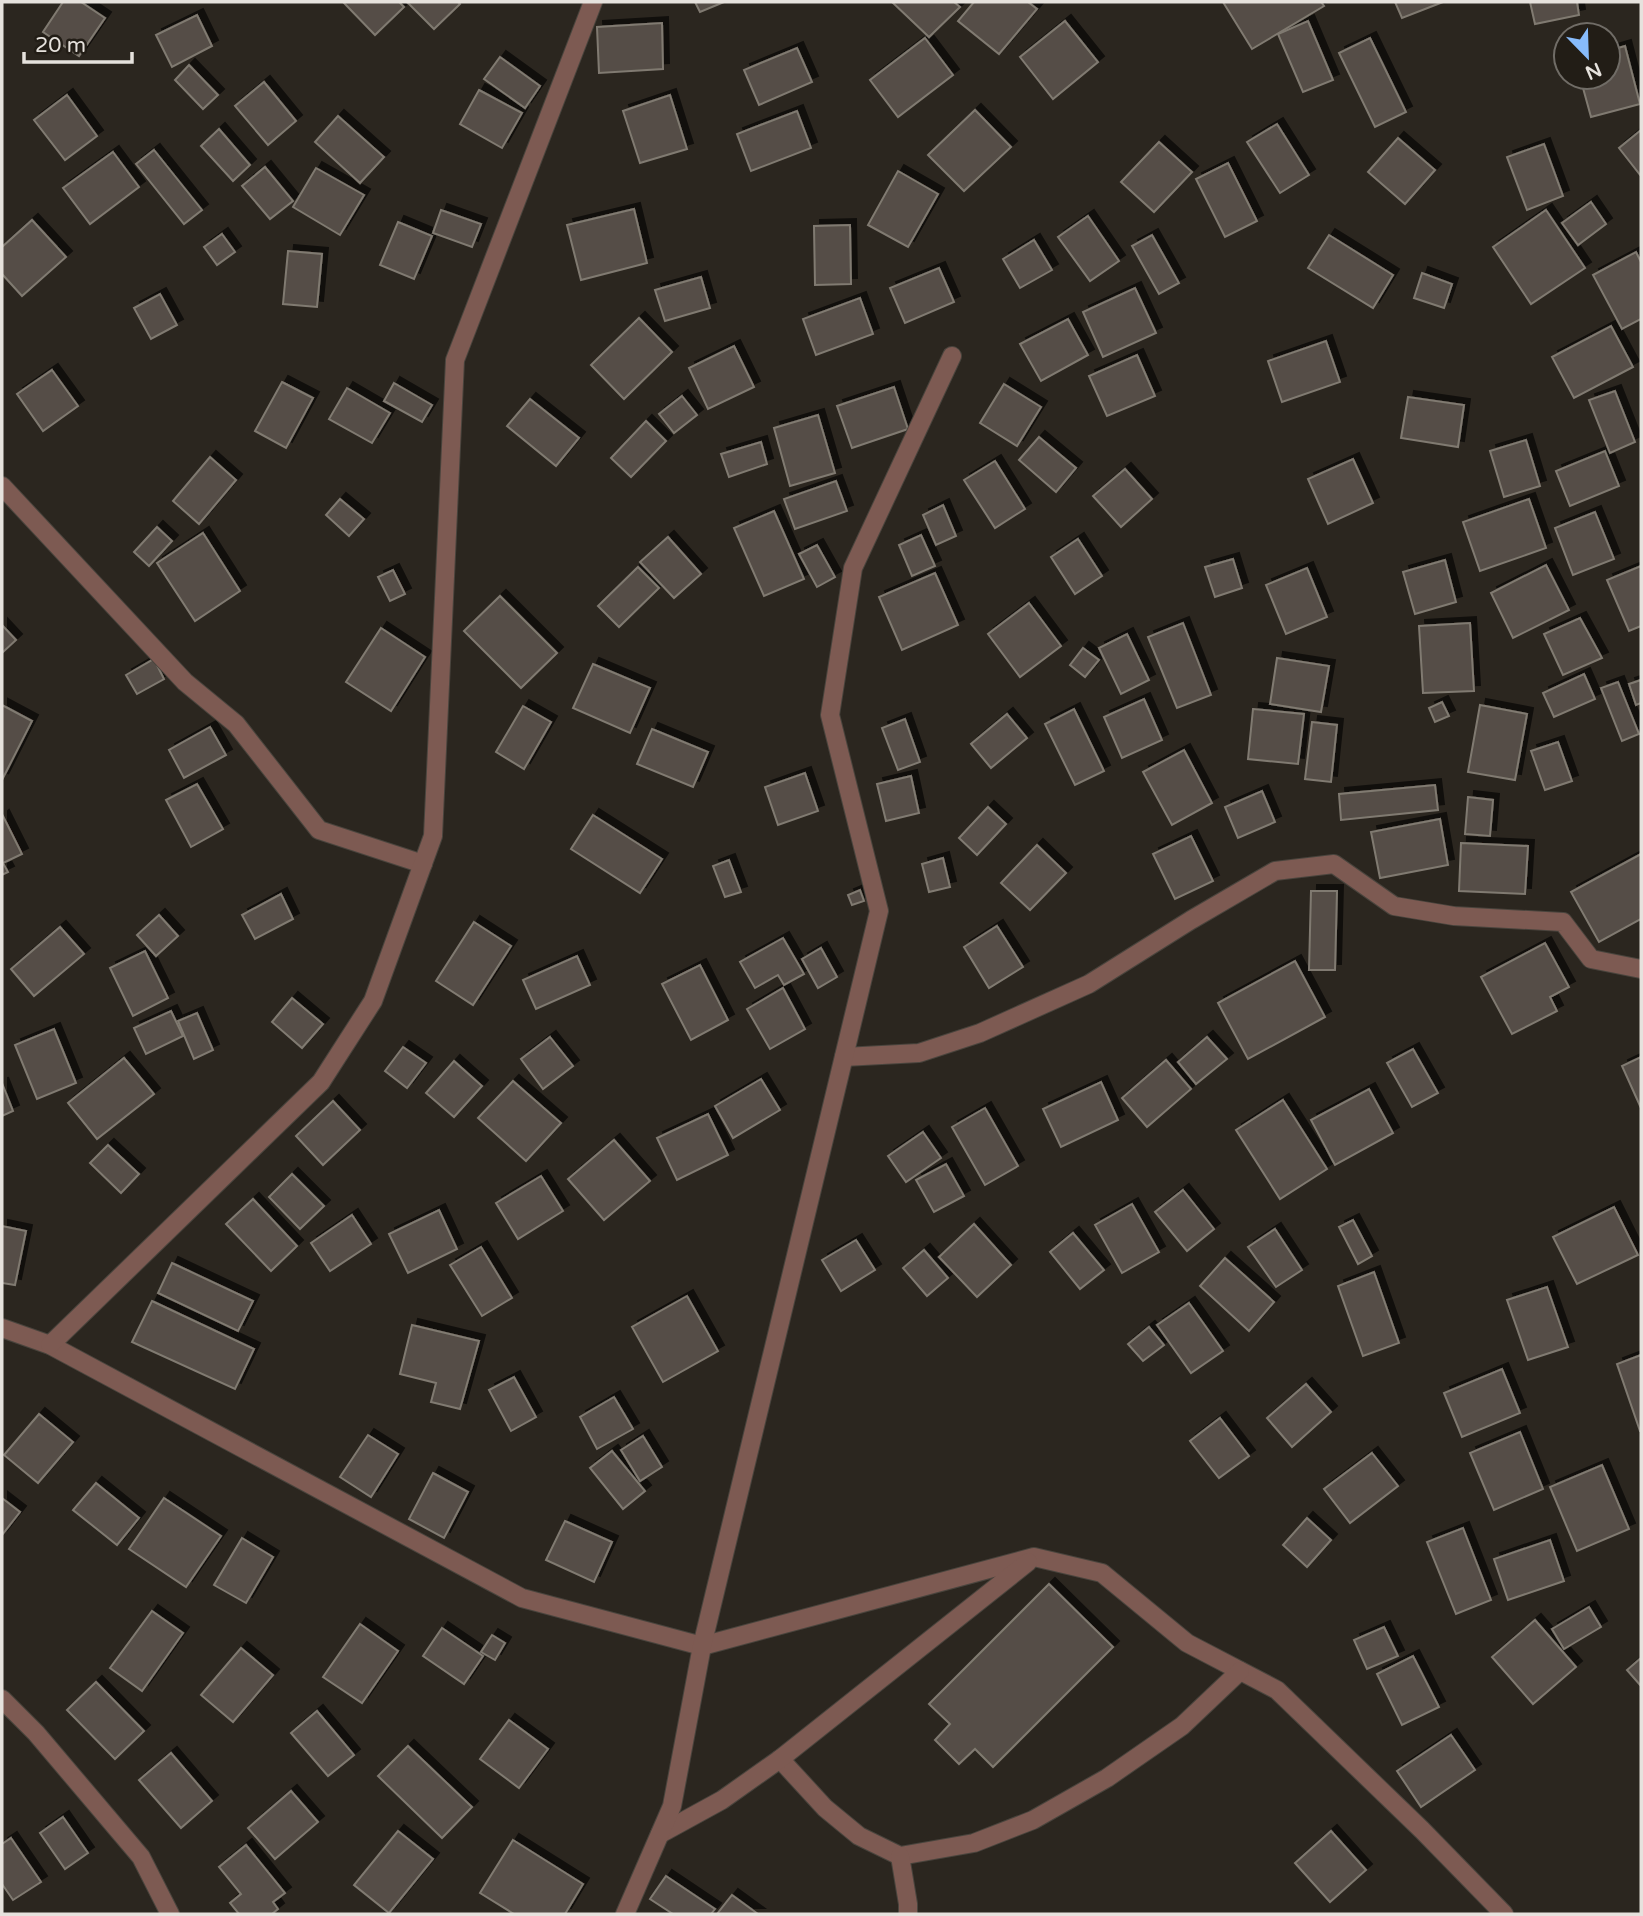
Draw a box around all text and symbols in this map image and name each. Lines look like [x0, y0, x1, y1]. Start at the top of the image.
scale bar [24, 21, 133, 65]
north arrow [1552, 21, 1622, 91]
text: 20 m [35, 33, 86, 58]
text: N [1582, 58, 1605, 84]

